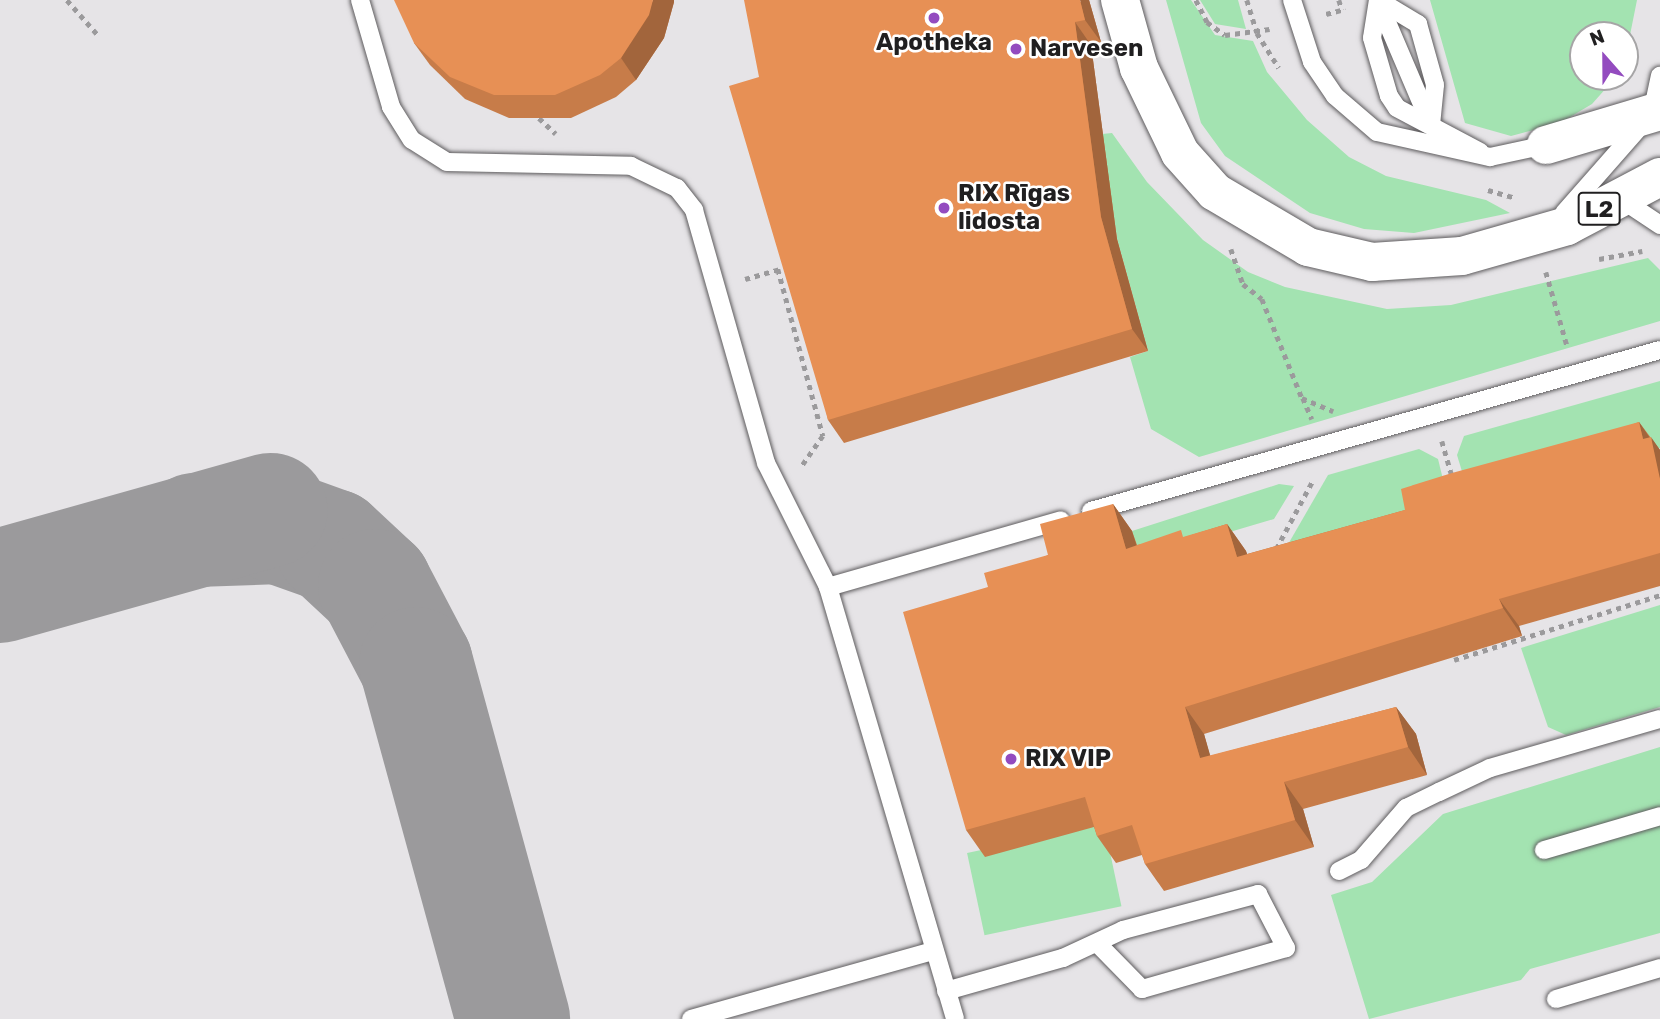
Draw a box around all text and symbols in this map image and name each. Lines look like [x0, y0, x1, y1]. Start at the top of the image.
marker: Apotheka [926, 10, 942, 26]
north arrow [1569, 21, 1639, 91]
text: N [1587, 25, 1608, 51]
place label: Apotheka [876, 29, 992, 57]
place label: Narvesen [1030, 35, 1143, 63]
marker: Narvesen [1008, 41, 1024, 57]
place label: RIX Rīgas lidosta [958, 180, 1070, 236]
road number: L2 [1576, 190, 1622, 229]
marker: RIX Rīgas lidosta [936, 200, 952, 216]
place label: RIX VIP [1025, 745, 1112, 773]
marker: RIX VIP [1003, 751, 1019, 767]

